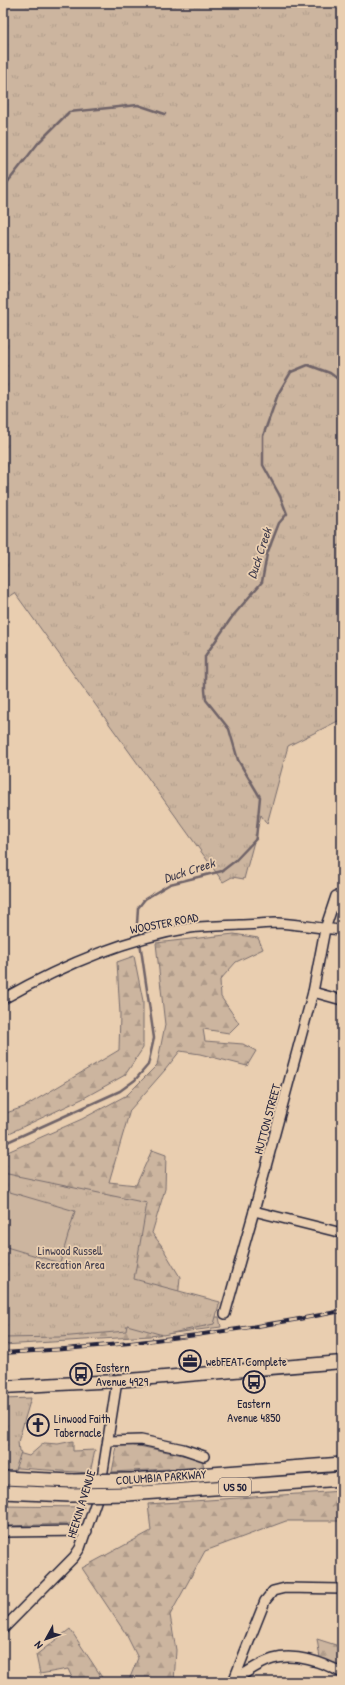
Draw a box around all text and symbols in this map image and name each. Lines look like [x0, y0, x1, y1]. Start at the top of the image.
water label: Duck Creek [242, 524, 276, 581]
water label: Duck Creek [161, 853, 218, 887]
street label: WOOSTER ROAD [128, 908, 200, 938]
street label: HUTTON STREET [249, 1082, 285, 1156]
park label: Linwood Russell Recreation Area [36, 1242, 105, 1273]
office icon: webFEAT Complete [177, 1348, 203, 1374]
place label: webFEAT Complete [206, 1353, 287, 1370]
place label: Eastern Avenue 4929 [96, 1359, 149, 1390]
bus stop icon: Eastern Avenue 4929 [68, 1361, 94, 1387]
bus stop icon: Eastern Avenue 4850 [241, 1369, 267, 1395]
place label: Eastern Avenue 4850 [227, 1395, 281, 1426]
place label: Linwood Faith Tabernacle [54, 1410, 110, 1441]
church icon: Linwood Faith Tabernacle [25, 1412, 51, 1438]
street label: COLUMBIA PARKWAY [115, 1465, 208, 1489]
street label: HEEKIN AVENUE [63, 1467, 100, 1540]
road number: US 50 [219, 1478, 251, 1496]
north arrow [26, 1619, 66, 1659]
text: N [31, 1639, 46, 1652]

